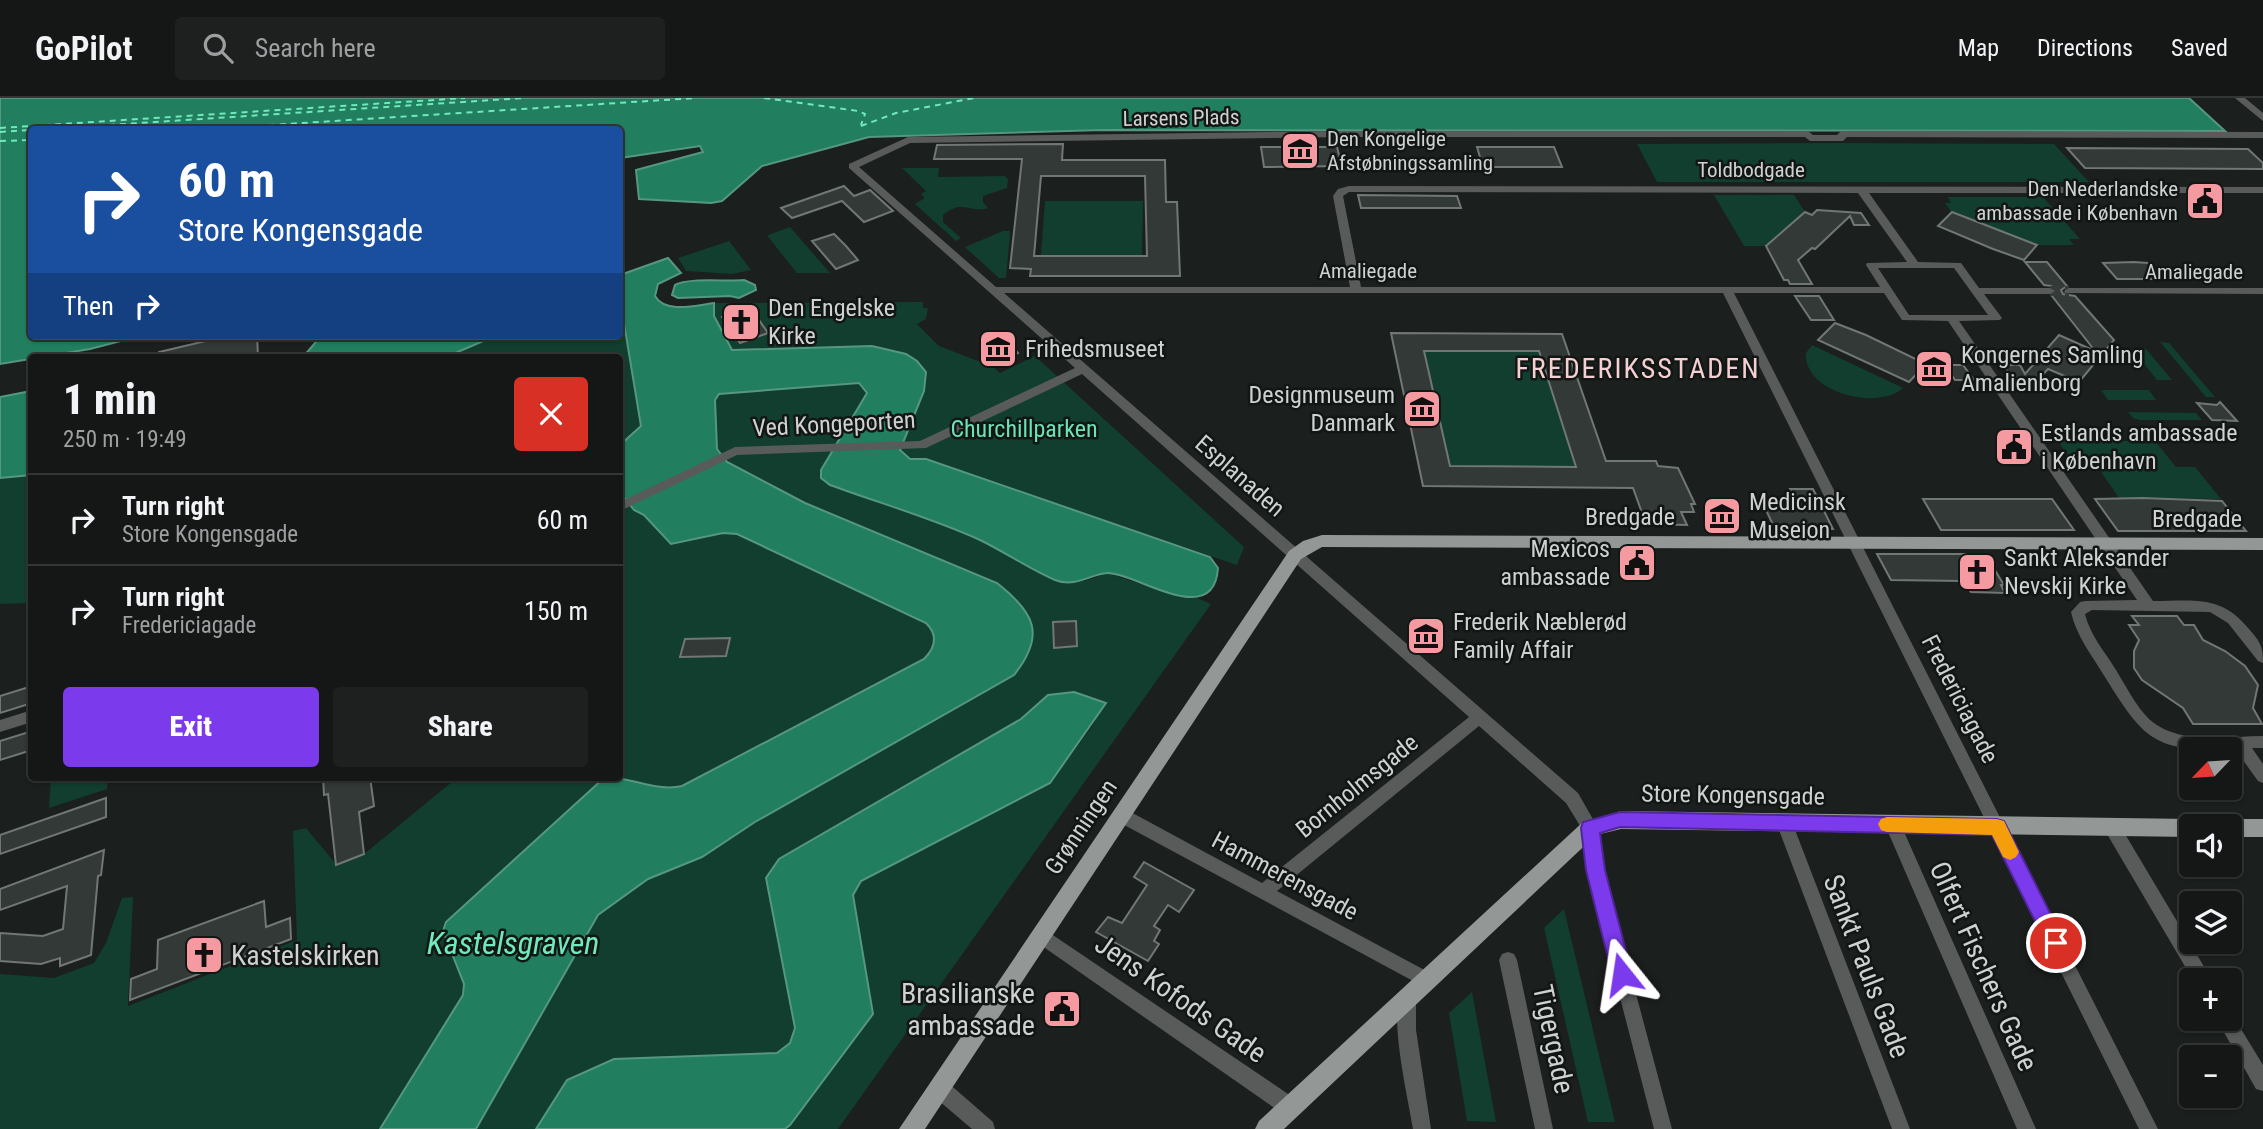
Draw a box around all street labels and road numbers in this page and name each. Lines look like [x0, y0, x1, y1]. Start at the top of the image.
street label: Larsens Plads [1122, 105, 1240, 131]
street label: Toldbodgade [1697, 158, 1805, 182]
street label: Amaliegade [1319, 259, 1417, 283]
street label: Amaliegade [2145, 260, 2243, 284]
street label: Ved Kongeporten [752, 406, 916, 442]
street label: Esplanaden [1189, 429, 1291, 523]
street label: Bredgade [1585, 503, 1675, 531]
street label: Bredgade [2152, 505, 2242, 533]
street label: Fredericiagade [1916, 630, 2004, 768]
street label: Bornholmsgade [1290, 728, 1424, 844]
street label: Grønningen [1039, 774, 1123, 880]
street label: Store Kongensgade [1641, 779, 1825, 811]
street label: Hammerensgade [1207, 826, 1363, 926]
street label: Olfert Fischers Gade [1923, 856, 2045, 1076]
street label: Sankt Pauls Gade [1816, 870, 1917, 1063]
street label: Jens Kofods Gade [1089, 927, 1273, 1070]
street label: Tigergade [1526, 982, 1581, 1097]

